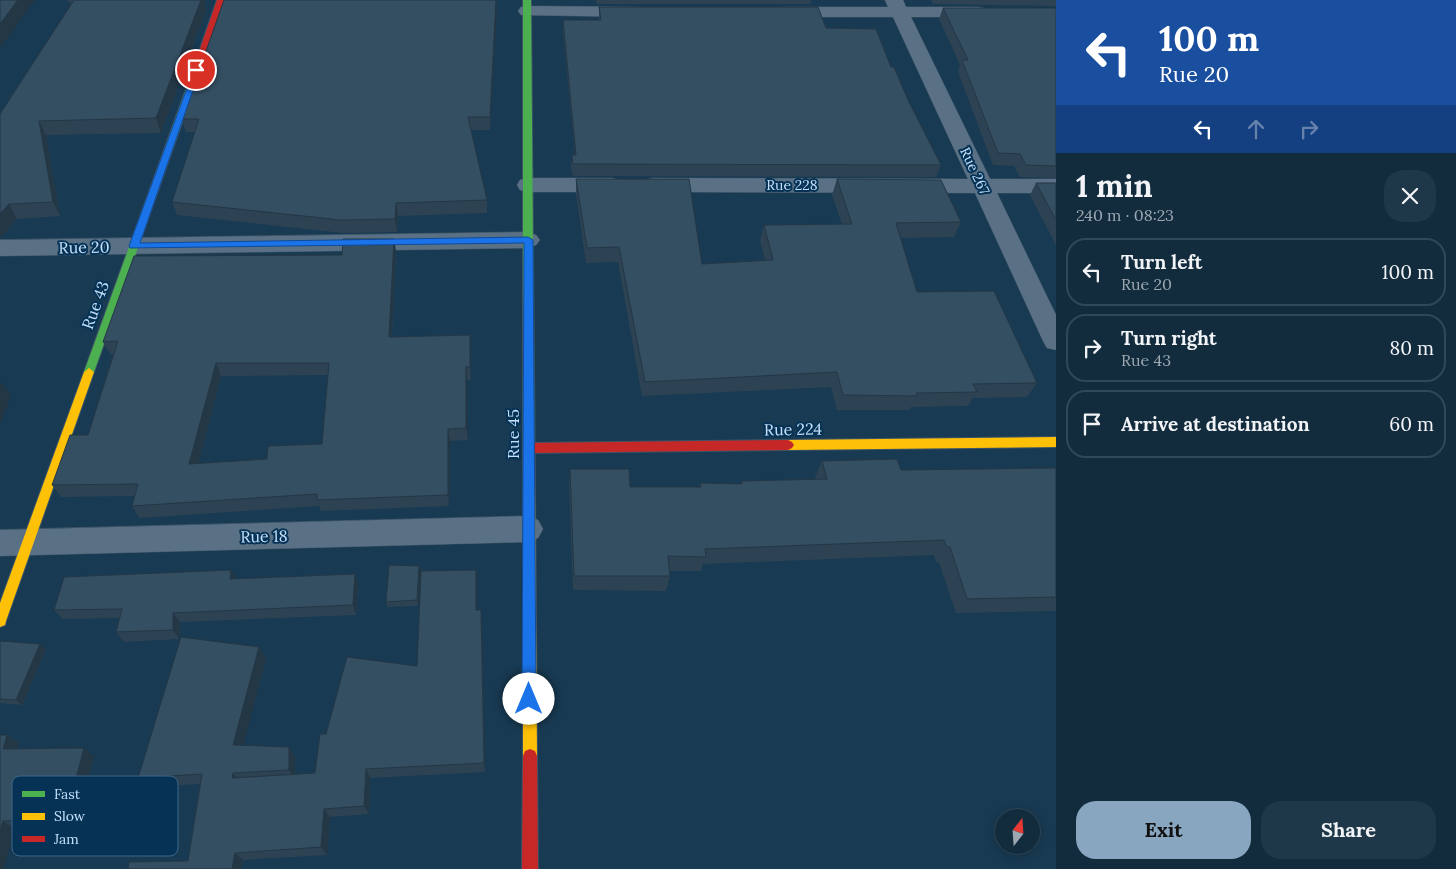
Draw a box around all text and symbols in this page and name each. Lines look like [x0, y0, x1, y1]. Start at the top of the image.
text: 100 m [1159, 16, 1259, 61]
icon: left [1076, 20, 1141, 85]
pin [175, 49, 217, 91]
icon: arrive [182, 56, 210, 84]
text: Rue 20 [1159, 60, 1229, 88]
icon: left [1189, 115, 1217, 143]
icon: ahead [1242, 115, 1270, 143]
icon: right [1295, 115, 1323, 143]
street label: Rue 267 [956, 144, 994, 198]
text: 1 min [1076, 167, 1153, 205]
button: close [1384, 170, 1436, 222]
street label: Rue 228 [766, 176, 818, 194]
text: 240 m · 08:23 [1076, 205, 1174, 225]
street label: Rue 20 [58, 237, 110, 257]
text: Turn left [1121, 250, 1202, 274]
icon: left [1078, 258, 1106, 286]
text: 100 m [1382, 260, 1434, 284]
text: Rue 20 [1121, 274, 1172, 294]
street label: Rue 43 [77, 278, 113, 332]
text: Turn right [1121, 326, 1217, 350]
icon: right [1078, 334, 1106, 362]
text: 80 m [1390, 336, 1434, 360]
text: Rue 43 [1121, 350, 1171, 370]
street label: Rue 45 [503, 409, 523, 459]
icon: arrive [1078, 410, 1106, 438]
text: Arrive at destination [1121, 412, 1310, 436]
text: 60 m [1389, 412, 1434, 436]
street label: Rue 224 [764, 418, 822, 440]
street label: Rue 18 [240, 526, 288, 546]
position arrow [502, 672, 554, 724]
legend [12, 776, 178, 856]
text: Fast [54, 785, 81, 803]
button: Exit [1076, 801, 1251, 859]
button: Share [1261, 801, 1436, 859]
text: Slow [54, 807, 86, 825]
north arrow [995, 809, 1040, 854]
map controls [995, 809, 1040, 854]
text: Jam [53, 830, 79, 848]

